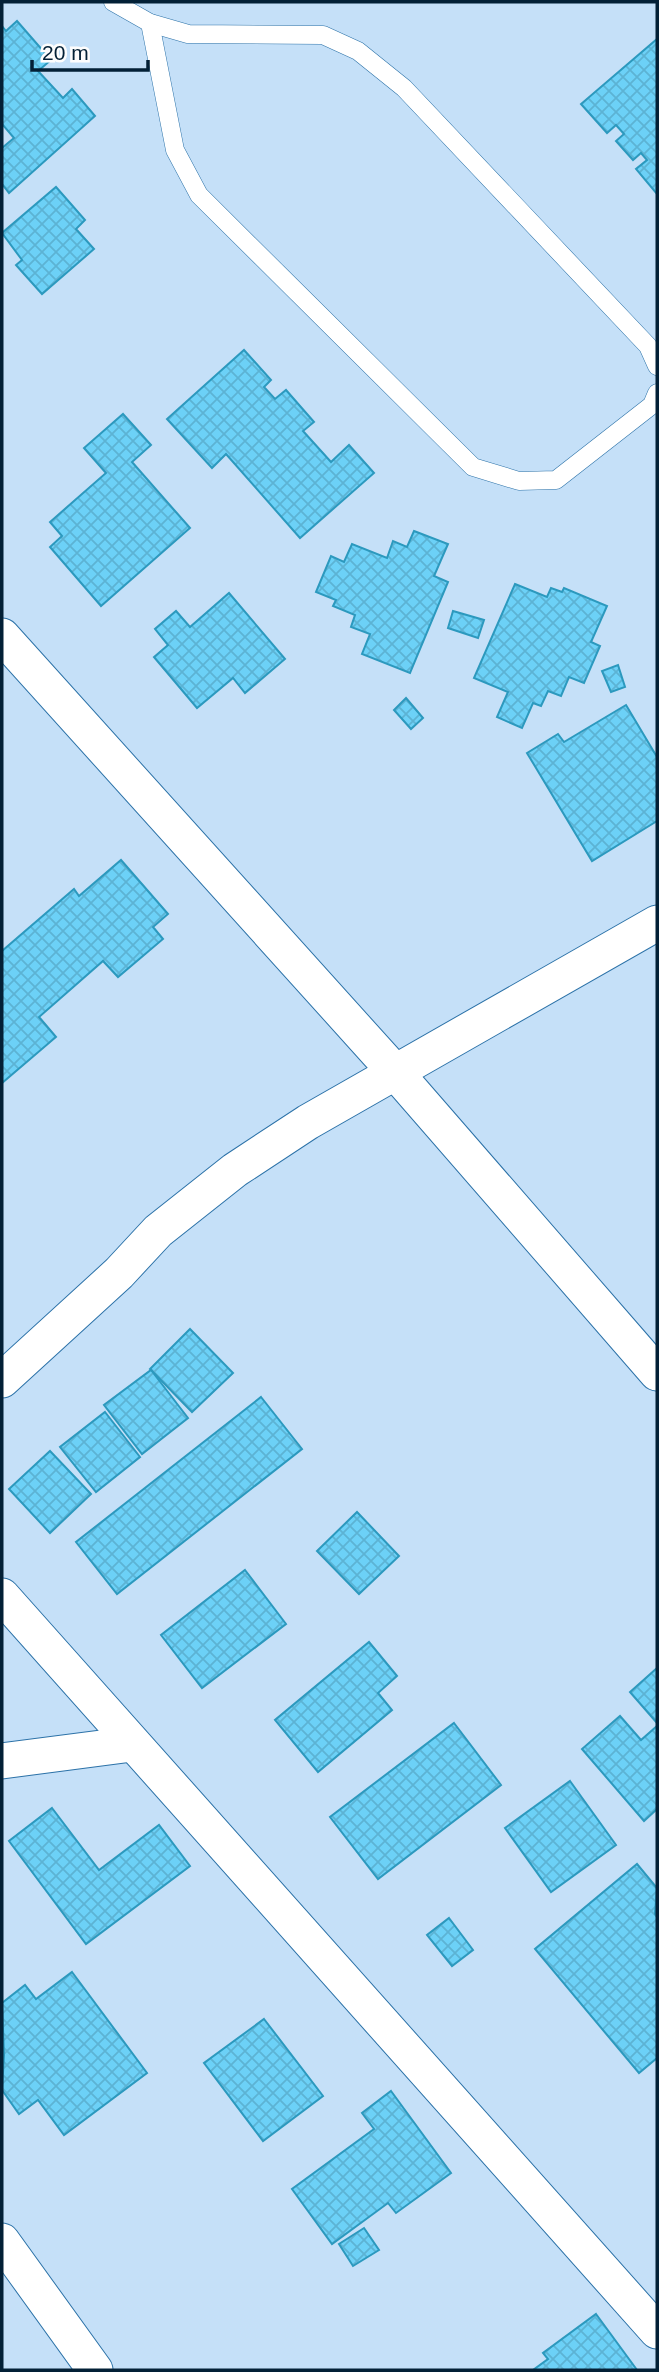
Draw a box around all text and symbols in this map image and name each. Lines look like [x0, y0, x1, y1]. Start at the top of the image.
scale bar [32, 28, 147, 72]
text: 20 m [42, 41, 89, 64]

